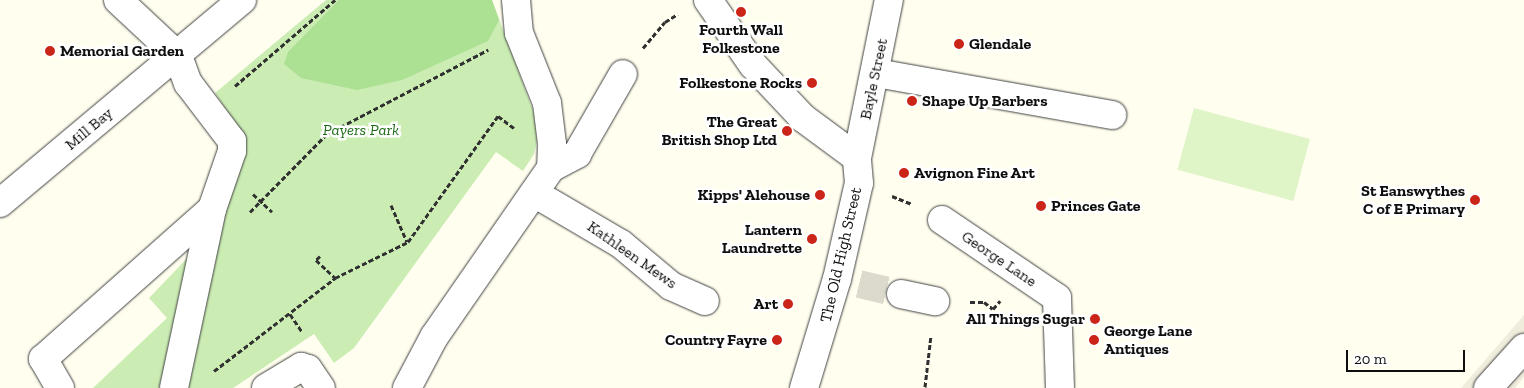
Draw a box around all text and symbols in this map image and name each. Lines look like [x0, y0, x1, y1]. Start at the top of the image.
marker: Fourth Wall Folkestone [735, 6, 747, 18]
place label: Fourth Wall Folkestone [699, 20, 783, 58]
place label: Glendale [969, 34, 1031, 54]
street label: Bayle Street [856, 37, 892, 121]
marker: Glendale [953, 38, 965, 50]
place label: Memorial Garden [60, 41, 184, 61]
marker: Memorial Garden [44, 45, 56, 57]
place label: Folkestone Rocks [679, 73, 802, 93]
marker: Folkestone Rocks [806, 77, 818, 89]
place label: Shape Up Barbers [922, 91, 1048, 111]
marker: Shape Up Barbers [906, 95, 918, 107]
street label: Mill Bay [61, 104, 117, 154]
place label: The Great British Shop Ltd [661, 112, 777, 150]
park label: Payers Park [323, 120, 399, 140]
marker: The Great British Shop Ltd [781, 125, 793, 137]
place label: Avignon Fine Art [914, 163, 1035, 183]
marker: Avignon Fine Art [898, 167, 910, 179]
place label: St Eanswythes C of E Primary [1361, 181, 1465, 219]
place label: Kipps' Alehouse [697, 185, 810, 205]
street label: The Old High Street [816, 185, 866, 325]
marker: Kipps' Alehouse [814, 189, 826, 201]
marker: St Eanswythes C of E Primary [1469, 194, 1481, 206]
place label: Princes Gate [1051, 196, 1141, 216]
marker: Princes Gate [1035, 200, 1047, 212]
street label: Kathleen Mews [583, 217, 681, 293]
place label: Lantern Laundrette [722, 220, 802, 258]
street label: George Lane [958, 227, 1040, 291]
marker: Lantern Laundrette [806, 233, 818, 245]
place label: Art [754, 294, 778, 314]
marker: Art [782, 298, 794, 310]
place label: All Things Sugar [966, 309, 1085, 329]
marker: All Things Sugar [1089, 313, 1101, 325]
place label: George Lane Antiques [1104, 321, 1192, 359]
place label: Country Fayre [665, 330, 767, 350]
marker: Country Fayre [771, 334, 783, 346]
marker: George Lane Antiques [1088, 334, 1100, 346]
scale bar [1349, 340, 1468, 372]
text: 20 m [1354, 350, 1387, 368]

